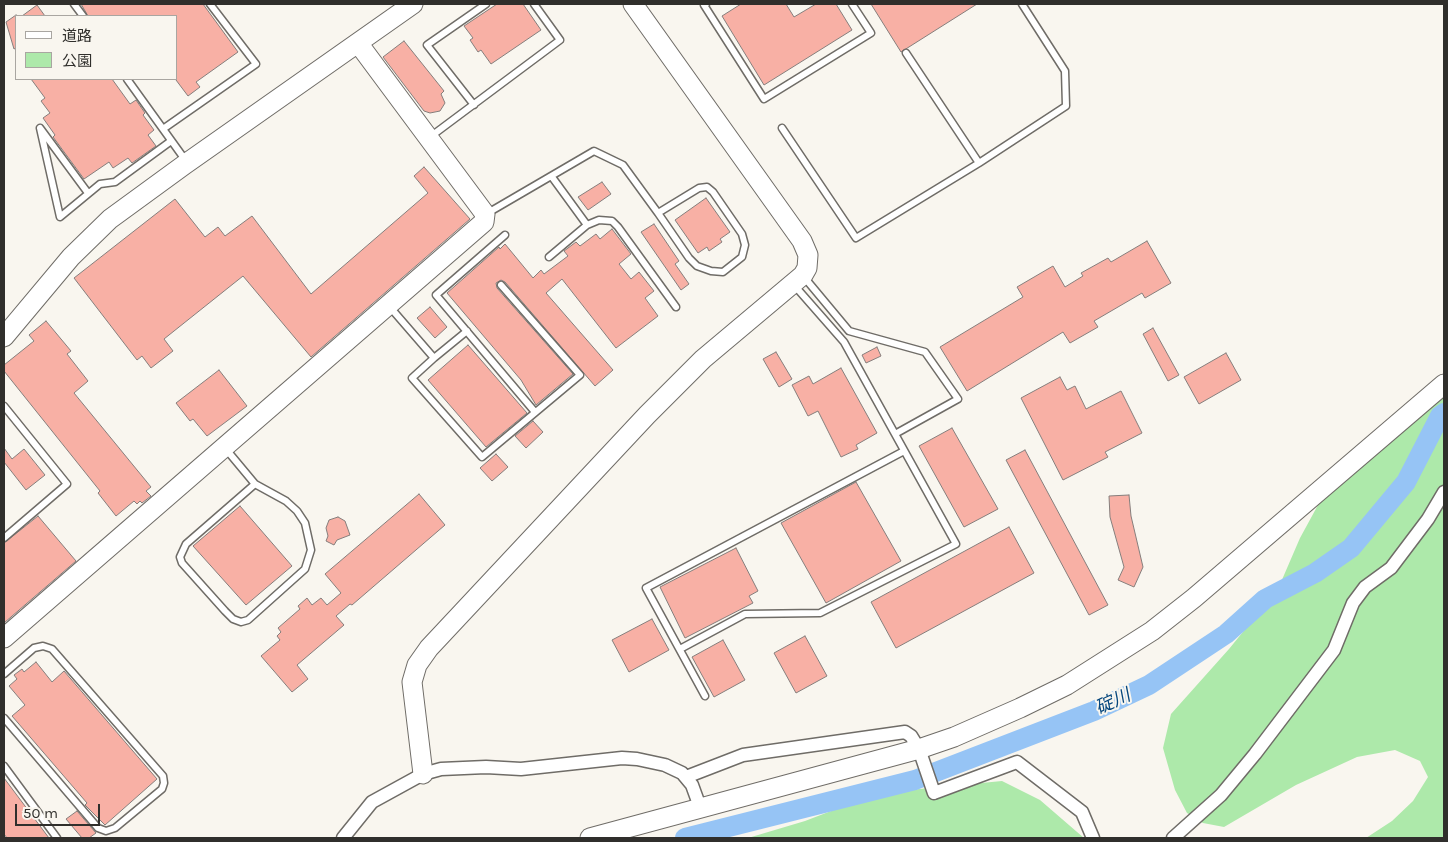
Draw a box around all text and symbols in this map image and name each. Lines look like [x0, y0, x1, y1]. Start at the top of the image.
legend [15, 15, 178, 80]
text: 道路 [62, 27, 92, 45]
text: 公園 [62, 52, 92, 70]
water label: 碇川 [1092, 685, 1134, 719]
scale bar [18, 794, 102, 826]
text: 50 m [23, 804, 58, 822]

